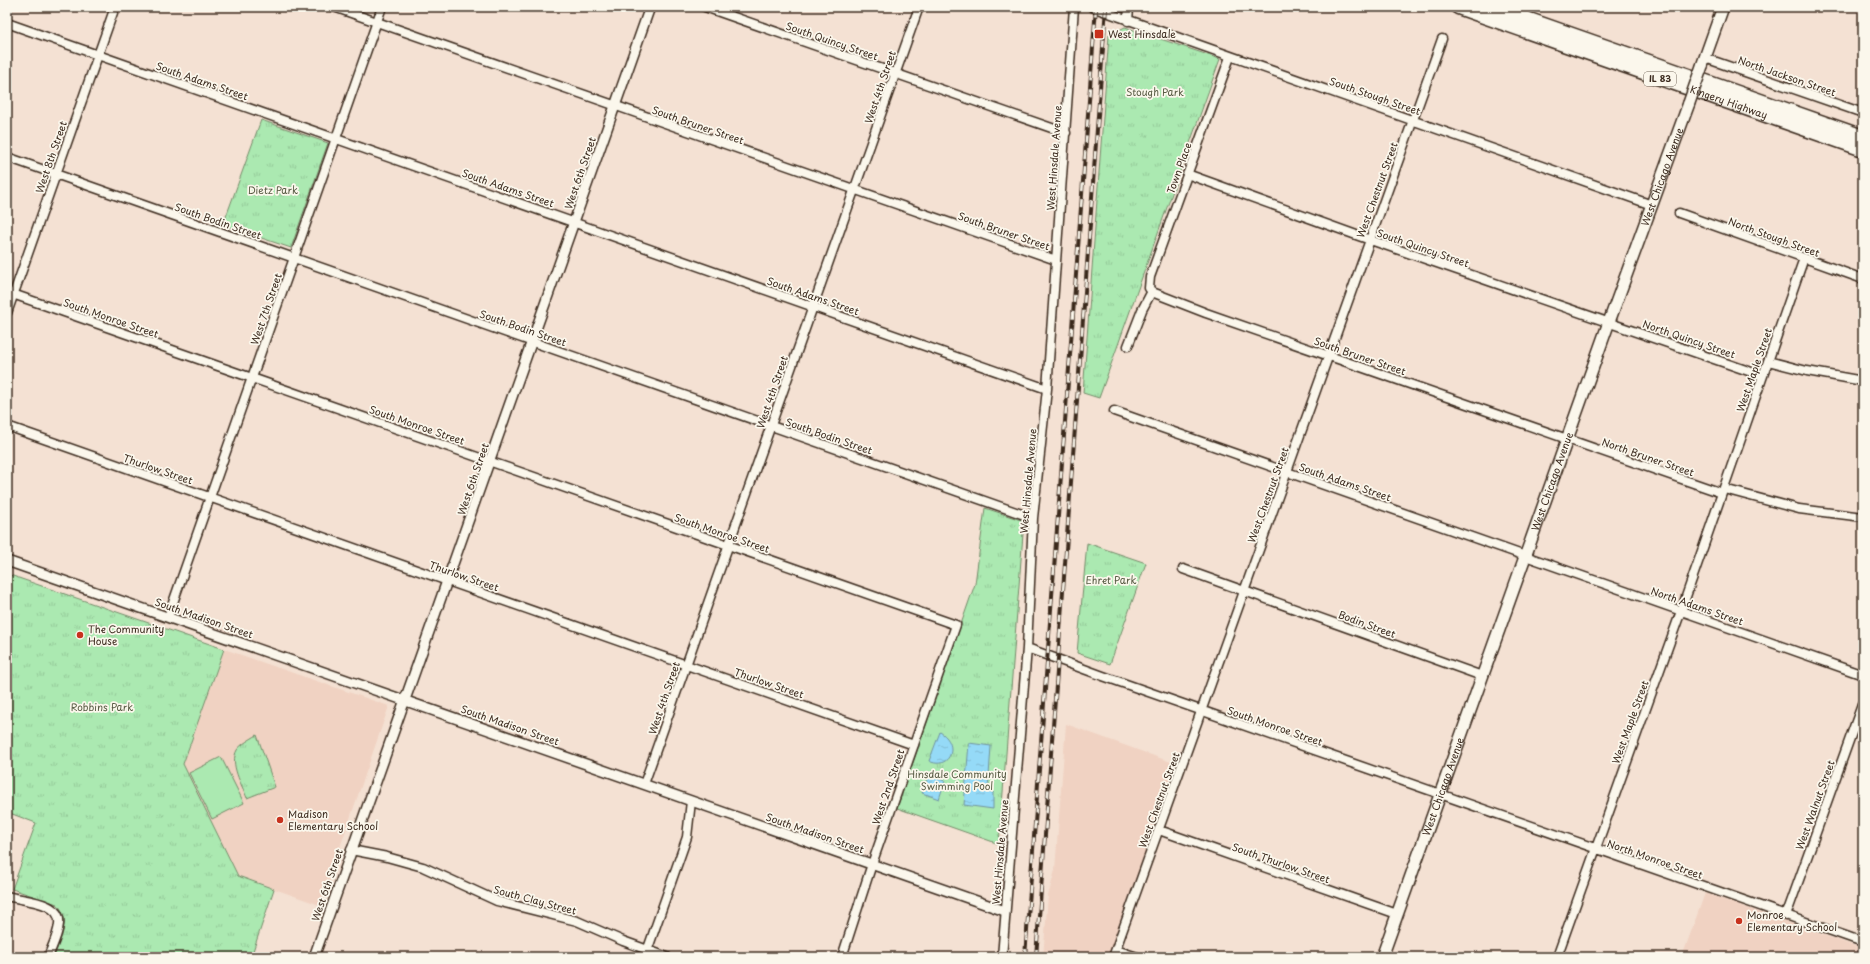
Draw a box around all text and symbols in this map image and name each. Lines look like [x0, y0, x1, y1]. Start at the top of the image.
street label: South Quincy Street [784, 18, 880, 63]
place label: West Hinsdale [1108, 26, 1176, 41]
marker: West Hinsdale [1093, 28, 1105, 40]
street label: West 4th Street [860, 48, 899, 125]
street label: North Jackson Street [1736, 52, 1838, 99]
street label: South Adams Street [154, 58, 250, 103]
road number: IL 83 [1644, 72, 1676, 86]
street label: South Stough Street [1328, 73, 1423, 118]
street label: Kingery Highway [1688, 81, 1770, 123]
park label: Stough Park [1126, 84, 1184, 99]
street label: South Bruner Street [650, 102, 746, 147]
street label: West Hinsdale Avenue [1042, 105, 1065, 211]
street label: West 8th Street [31, 119, 70, 195]
street label: West Chicago Avenue [1637, 125, 1687, 228]
street label: West 6th Street [560, 135, 599, 211]
street label: Town Place [1162, 140, 1195, 195]
street label: West Chestnut Street [1352, 140, 1401, 240]
street label: South Adams Street [460, 165, 556, 210]
park label: Dietz Park [248, 182, 298, 197]
street label: South Bodin Street [173, 199, 263, 242]
street label: South Bruner Street [956, 208, 1052, 253]
street label: North Stough Street [1726, 213, 1822, 260]
street label: South Quincy Street [1375, 225, 1471, 270]
street label: West 7th Street [246, 271, 285, 347]
street label: South Adams Street [765, 273, 861, 318]
street label: South Monroe Street [62, 294, 161, 341]
street label: South Bodin Street [478, 306, 568, 349]
street label: North Quincy Street [1641, 316, 1737, 361]
street label: West Maple Street [1732, 326, 1775, 414]
street label: South Bruner Street [1312, 333, 1408, 378]
street label: West 4th Street [752, 353, 791, 430]
street label: South Monroe Street [368, 401, 467, 448]
street label: South Bodin Street [784, 414, 874, 457]
street label: West Hinsdale Avenue [1015, 428, 1040, 534]
street label: West Chicago Avenue [1527, 429, 1576, 533]
street label: North Bruner Street [1600, 434, 1696, 479]
street label: West 6th Street [453, 441, 492, 517]
street label: West Chestnut Street [1243, 445, 1292, 545]
street label: Thurlow Street [121, 450, 195, 487]
street label: South Adams Street [1297, 459, 1393, 504]
street label: South Monroe Street [673, 509, 772, 556]
street label: Thurlow Street [427, 557, 501, 594]
park label: Ehret Park [1086, 572, 1136, 587]
street label: North Adams Street [1649, 583, 1745, 628]
street label: South Madison Street [153, 594, 255, 641]
street label: Bodin Street [1336, 606, 1398, 641]
place label: The Community House [88, 621, 165, 648]
marker: The Community House [75, 630, 85, 640]
street label: West 4th Street [644, 659, 683, 736]
street label: Thurlow Street [732, 664, 806, 701]
street label: West Maple Street [1607, 678, 1652, 766]
park label: Robbins Park [71, 699, 133, 714]
street label: South Madison Street [459, 701, 561, 748]
street label: South Monroe Street [1226, 702, 1325, 749]
street label: West Chicago Avenue [1418, 734, 1467, 838]
street label: West 2nd Street [868, 747, 907, 827]
street label: West Chestnut Street [1134, 750, 1183, 850]
street label: West Walnut Street [1791, 758, 1838, 852]
park label: Hinsdale Community Swimming Pool [907, 766, 1007, 793]
street label: West Hinsdale Avenue [987, 799, 1012, 905]
place label: Madison Elementary School [288, 806, 378, 833]
street label: South Madison Street [764, 809, 866, 856]
marker: Madison Elementary School [275, 815, 285, 825]
street label: North Monroe Street [1605, 835, 1705, 882]
street label: South Thurlow Street [1230, 839, 1332, 886]
street label: West 6th Street [307, 847, 346, 923]
street label: South Clay Street [492, 881, 578, 918]
place label: Monroe Elementary School [1747, 907, 1837, 934]
marker: Monroe Elementary School [1734, 916, 1744, 926]

